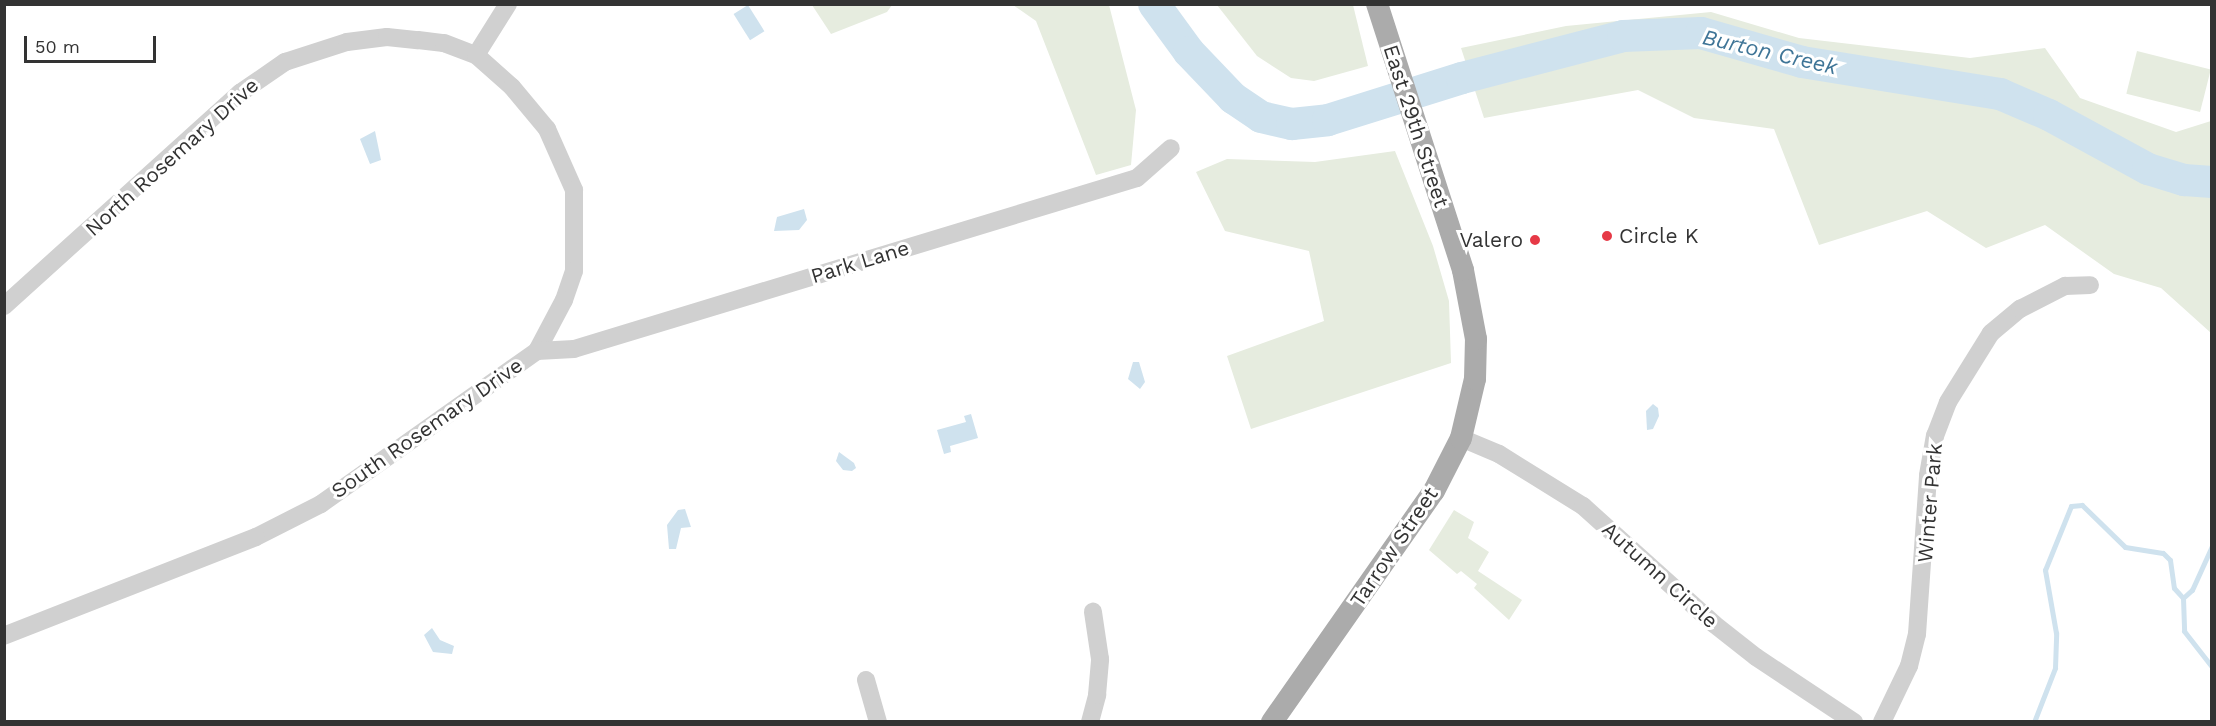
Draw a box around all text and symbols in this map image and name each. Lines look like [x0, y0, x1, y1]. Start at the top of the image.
scale bar [27, 24, 159, 62]
water label: Burton Creek [1700, 24, 1840, 80]
text: 50 m [35, 36, 80, 57]
street label: East 29th Street [1378, 41, 1454, 211]
street label: North Rosemary Drive [80, 72, 264, 242]
place label: Circle K [1619, 223, 1698, 249]
place label: Valero [1459, 227, 1523, 253]
marker: Circle K [1600, 229, 1614, 243]
marker: Valero [1528, 233, 1542, 247]
street label: Park Lane [808, 235, 912, 289]
street label: South Rosemary Drive [326, 352, 528, 504]
street label: Winter Park [1912, 442, 1948, 564]
street label: Tarrow Street [1345, 482, 1443, 612]
street label: Autumn Circle [1597, 516, 1723, 634]

